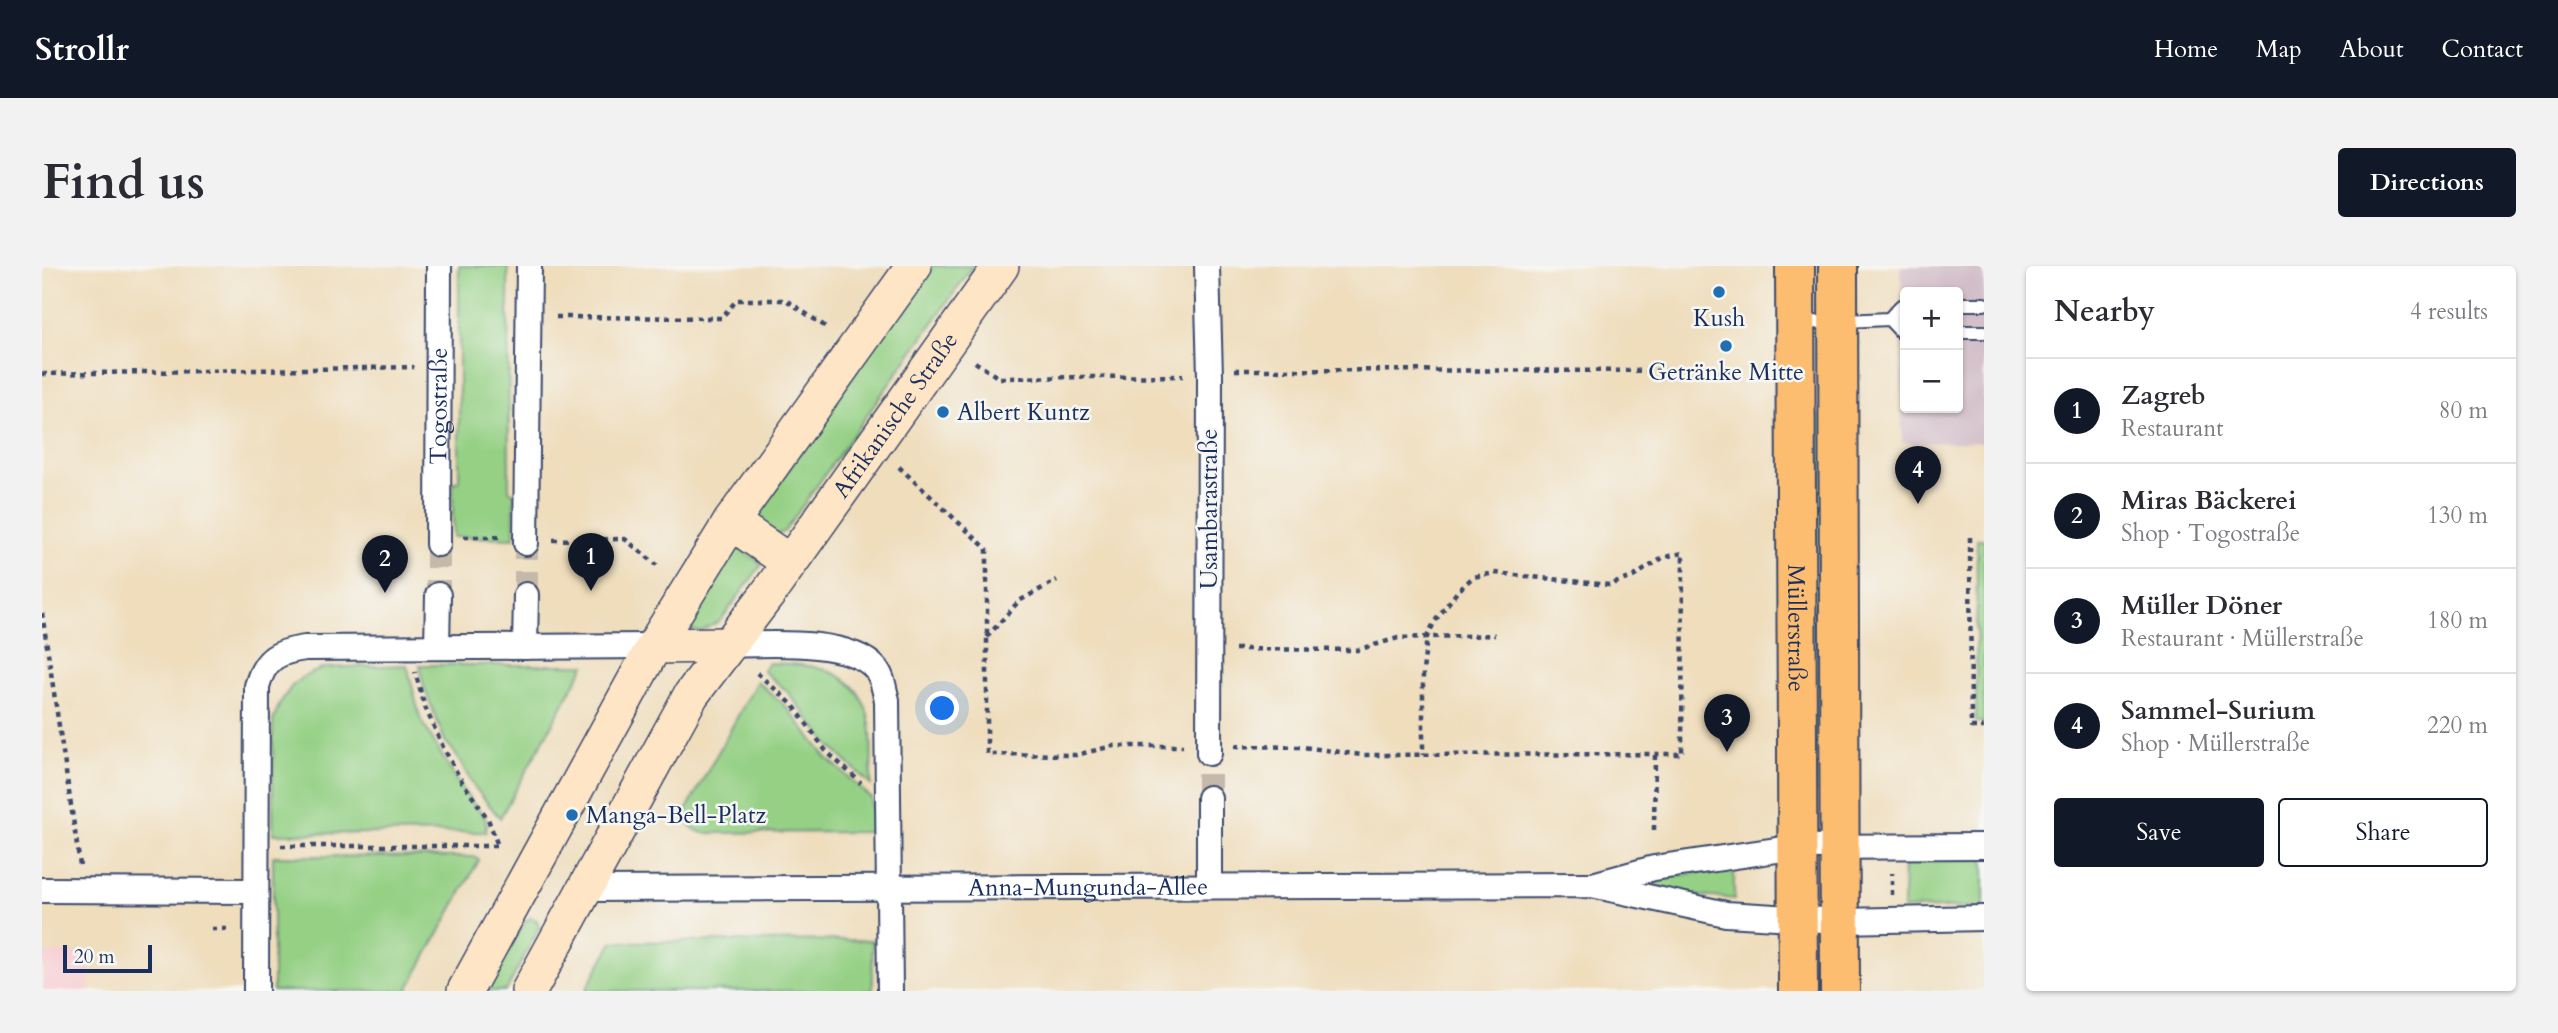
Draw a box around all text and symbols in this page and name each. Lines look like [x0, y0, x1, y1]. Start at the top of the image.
text: Strollr [35, 27, 129, 72]
text: Home [2154, 33, 2218, 66]
text: Map [2256, 33, 2302, 66]
text: About [2340, 33, 2404, 66]
text: Contact [2442, 33, 2523, 66]
button: Directions [2338, 148, 2516, 217]
text: Find us [42, 149, 205, 216]
marker: Kush [1711, 284, 1727, 300]
map controls [1900, 287, 1963, 413]
button: + [1900, 287, 1963, 350]
text: Nearby [2054, 291, 2155, 332]
text: 4 results [2410, 296, 2488, 327]
place label: Kush [1693, 302, 1745, 335]
street label: Afrikanische Straße [825, 325, 966, 505]
marker: Getränke Mitte [1718, 338, 1734, 354]
street label: Togostraße [422, 347, 455, 465]
button: − [1900, 350, 1963, 413]
place label: Getränke Mitte [1648, 356, 1804, 389]
text: Zagreb [2121, 378, 2206, 413]
text: 1 [2071, 395, 2083, 426]
text: 80 m [2439, 395, 2488, 426]
place label: Albert Kuntz [957, 396, 1090, 429]
marker: Albert Kuntz [935, 404, 951, 420]
text: Restaurant [2121, 413, 2224, 444]
street label: Usambarastraße [1193, 429, 1226, 589]
pin: 4 [1895, 446, 1941, 504]
text: Miras Bäckerei [2121, 483, 2296, 518]
text: 2 [2071, 500, 2083, 531]
text: 130 m [2427, 500, 2488, 531]
text: Shop · Togostraße [2121, 518, 2300, 549]
pin: 1 [568, 533, 614, 591]
pin: 2 [362, 535, 408, 593]
street label: Müllerstraße [1780, 564, 1813, 692]
text: Müller Döner [2121, 588, 2282, 623]
text: 3 [2071, 605, 2083, 636]
text: 180 m [2427, 605, 2488, 636]
text: Restaurant · Müllerstraße [2121, 623, 2364, 654]
your location [925, 691, 959, 725]
text: Sammel-Surium [2121, 693, 2315, 728]
pin: 3 [1704, 694, 1750, 752]
text: 4 [2071, 710, 2083, 741]
text: 220 m [2427, 710, 2488, 741]
text: Shop · Müllerstraße [2121, 728, 2310, 759]
button: Save [2054, 798, 2264, 867]
button: Share [2278, 798, 2488, 867]
place label: Manga-Bell-Platz [586, 799, 767, 832]
marker: Manga-Bell-Platz [564, 807, 580, 823]
street label: Anna-Mungunda-Allee [968, 870, 1208, 904]
scale bar [63, 942, 152, 974]
text: 20 m [74, 944, 115, 970]

